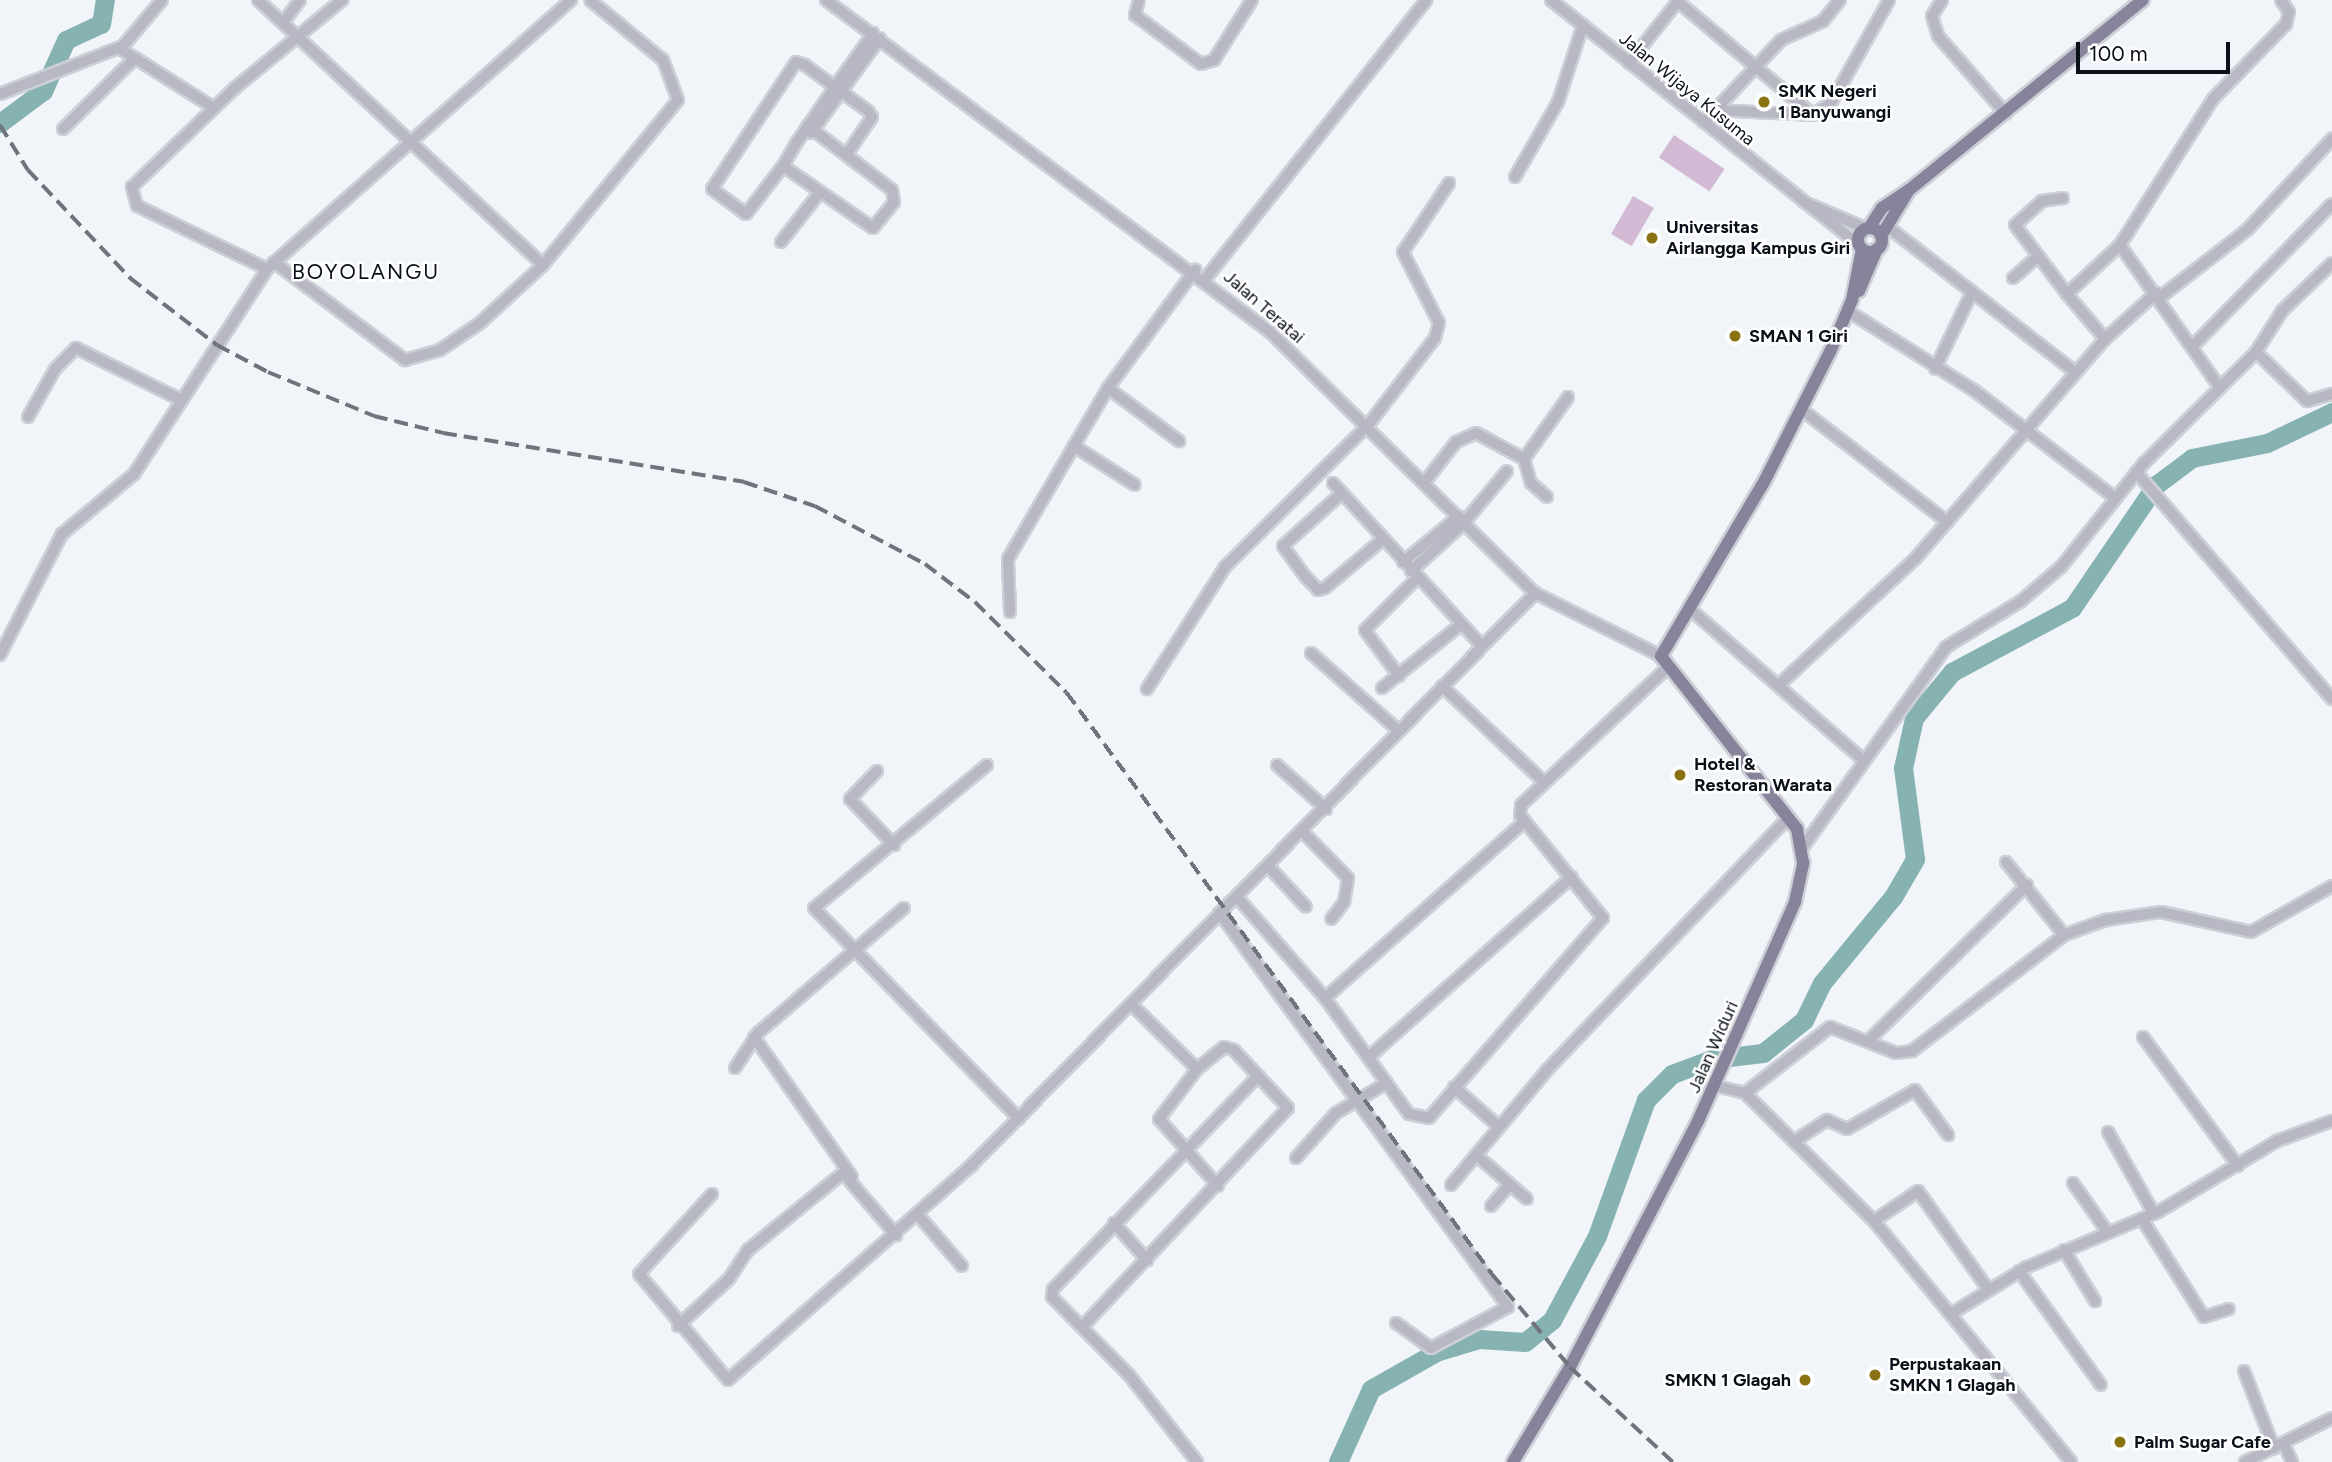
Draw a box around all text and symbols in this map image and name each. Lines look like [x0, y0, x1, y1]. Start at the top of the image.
street label: Jalan Wijaya Kusuma [1615, 28, 1759, 150]
scale bar [2080, 28, 2234, 72]
text: 100 m [2089, 41, 2148, 66]
place label: SMK Negeri 1 Banyuwangi [1778, 81, 1891, 124]
marker: SMK Negeri 1 Banyuwangi [1756, 94, 1772, 110]
place label: Universitas Airlangga Kampus Giri [1666, 217, 1850, 260]
marker: Universitas Airlangga Kampus Giri [1644, 230, 1660, 246]
district label: BOYOLANGU [293, 259, 439, 285]
street label: Jalan Teratai [1219, 266, 1309, 348]
place label: SMAN 1 Giri [1749, 325, 1848, 347]
marker: SMAN 1 Giri [1727, 328, 1743, 344]
place label: Hotel & Restoran Warata [1694, 754, 1832, 796]
marker: Hotel & Restoran Warata [1672, 767, 1688, 783]
street label: Jalan Widuri [1683, 998, 1743, 1096]
place label: Perpustakaan SMKN 1 Glagah [1889, 1354, 2015, 1396]
marker: Perpustakaan SMKN 1 Glagah [1867, 1367, 1883, 1383]
place label: SMKN 1 Glagah [1665, 1369, 1791, 1391]
marker: SMKN 1 Glagah [1797, 1372, 1813, 1388]
place label: Palm Sugar Cafe [2134, 1431, 2271, 1453]
marker: Palm Sugar Cafe [2112, 1434, 2128, 1450]

